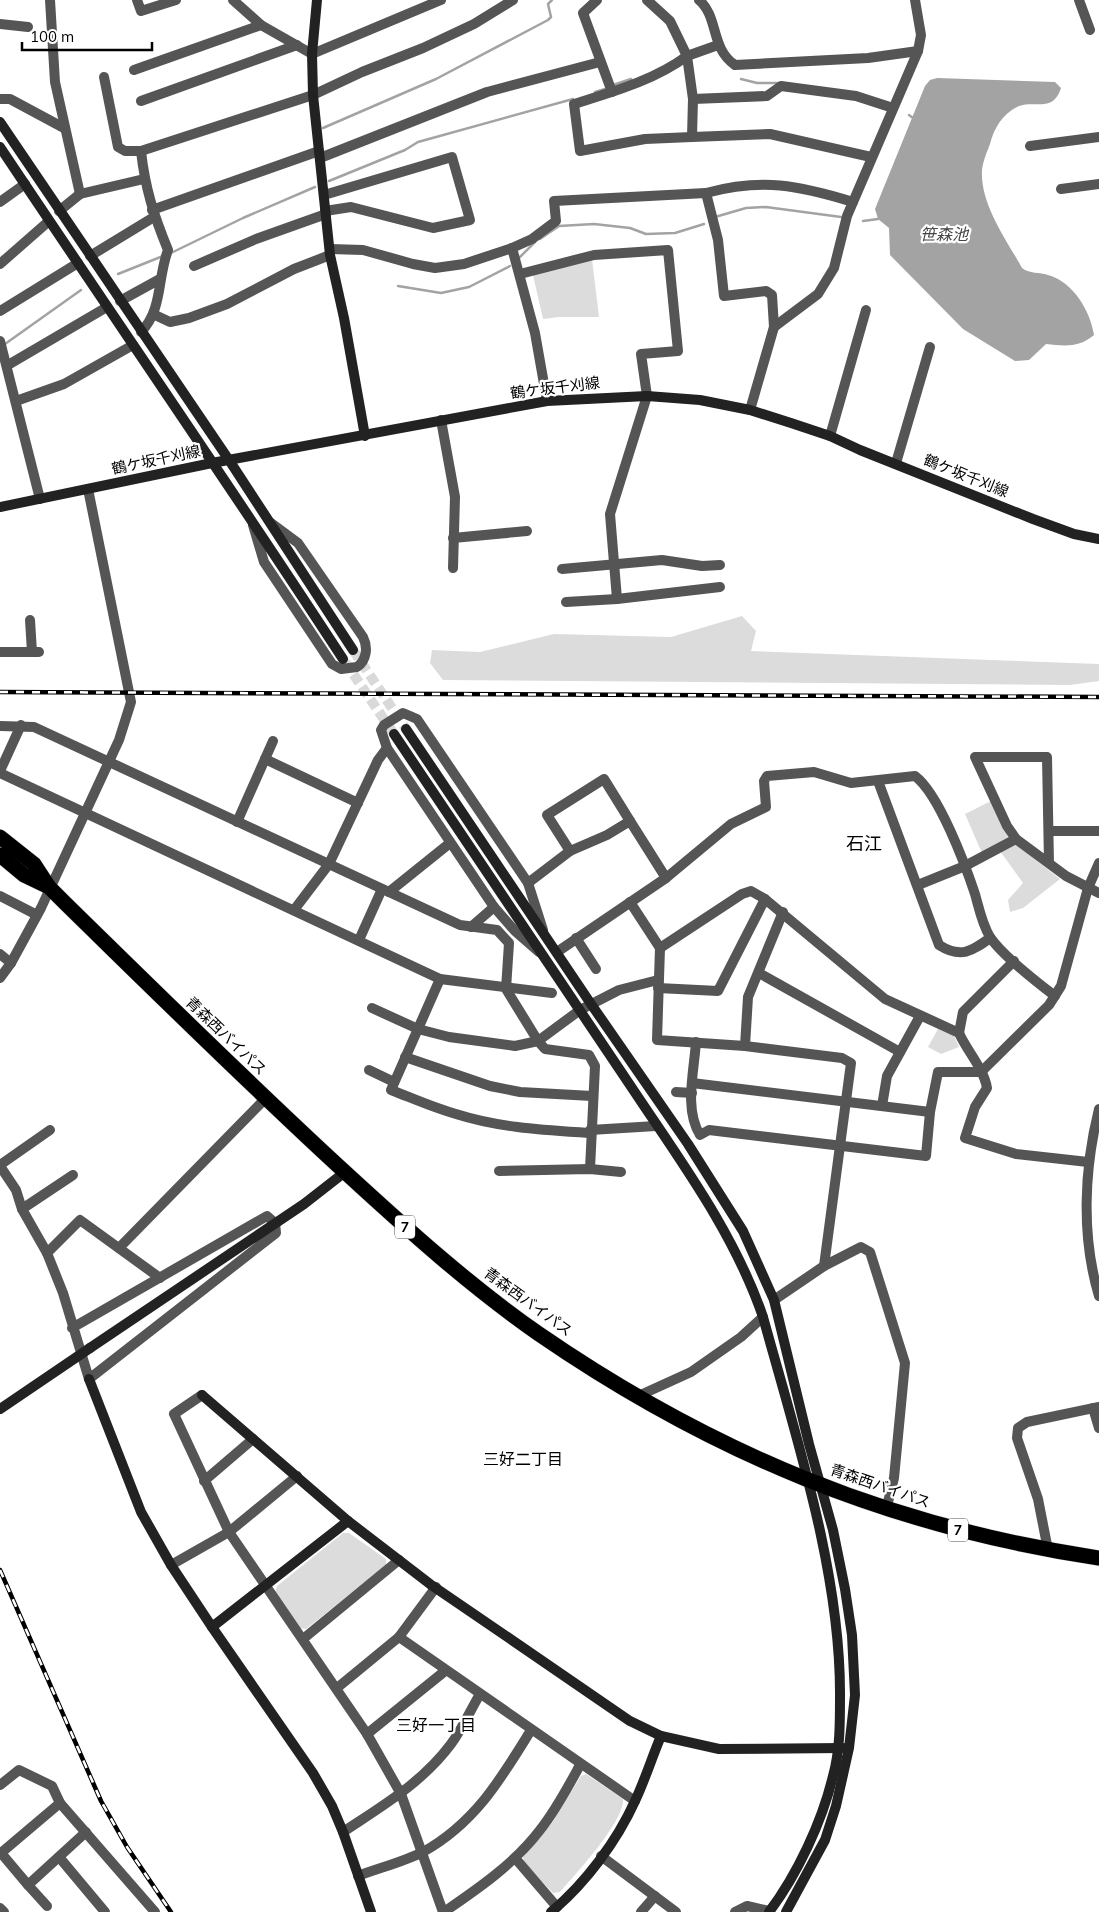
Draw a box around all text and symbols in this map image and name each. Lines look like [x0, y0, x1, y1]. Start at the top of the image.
scale bar [22, 20, 152, 52]
text: 100 m [30, 27, 74, 46]
water label: 笹森池 [920, 224, 970, 244]
street label: 鶴ケ坂千刈線 [509, 373, 601, 402]
street label: 鶴ケ坂千刈線 [110, 441, 202, 478]
street label: 鶴ケ坂千刈線 [921, 450, 1011, 501]
district label: 石江 [846, 832, 882, 855]
street label: 青森西バイパス [182, 992, 271, 1079]
road number: 7 [395, 1216, 415, 1238]
street label: 青森西バイパス [480, 1263, 576, 1340]
district label: 三好二丁目 [483, 1449, 563, 1469]
street label: 青森西バイパス [828, 1460, 933, 1512]
road number: 7 [948, 1518, 968, 1542]
district label: 三好一丁目 [396, 1715, 476, 1735]

